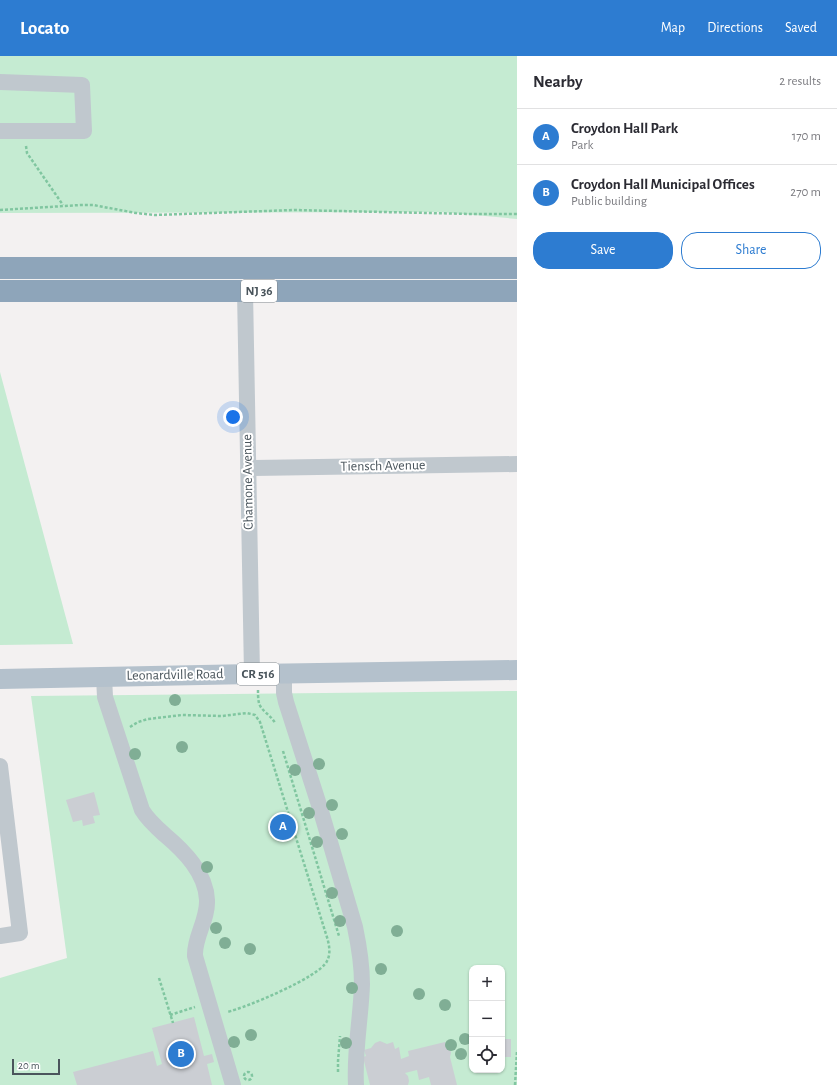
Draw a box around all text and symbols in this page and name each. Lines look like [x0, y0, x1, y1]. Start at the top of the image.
text: Locato [20, 19, 69, 38]
text: Map [661, 21, 685, 35]
text: Directions [707, 21, 763, 35]
text: Saved [785, 21, 817, 35]
text: Nearby [533, 73, 583, 90]
text: 2 results [779, 75, 821, 88]
text: Croydon Hall Park [571, 121, 678, 136]
text: A [542, 130, 550, 143]
text: 170 m [792, 130, 821, 143]
text: Park [571, 139, 593, 152]
text: Croydon Hall Municipal Offices [571, 177, 755, 192]
text: B [542, 186, 550, 199]
text: 270 m [790, 186, 821, 199]
text: Public building [571, 195, 647, 208]
button: Save [533, 232, 673, 269]
button: Share [681, 232, 821, 269]
road number: NJ 36 [241, 280, 277, 302]
your location [223, 407, 243, 427]
street label: Chamone Avenue [240, 434, 256, 530]
street label: Tiensch Avenue [340, 458, 426, 474]
road number: CR 516 [237, 663, 279, 685]
street label: Leonardville Road [126, 667, 224, 683]
pin: A [270, 812, 296, 842]
map controls [469, 965, 505, 1073]
button: + [469, 965, 505, 1001]
button: − [469, 1001, 505, 1037]
button: locate [469, 1037, 505, 1073]
pin: B [168, 1039, 194, 1069]
scale bar [12, 1057, 60, 1076]
text: 20 m [18, 1060, 39, 1071]

